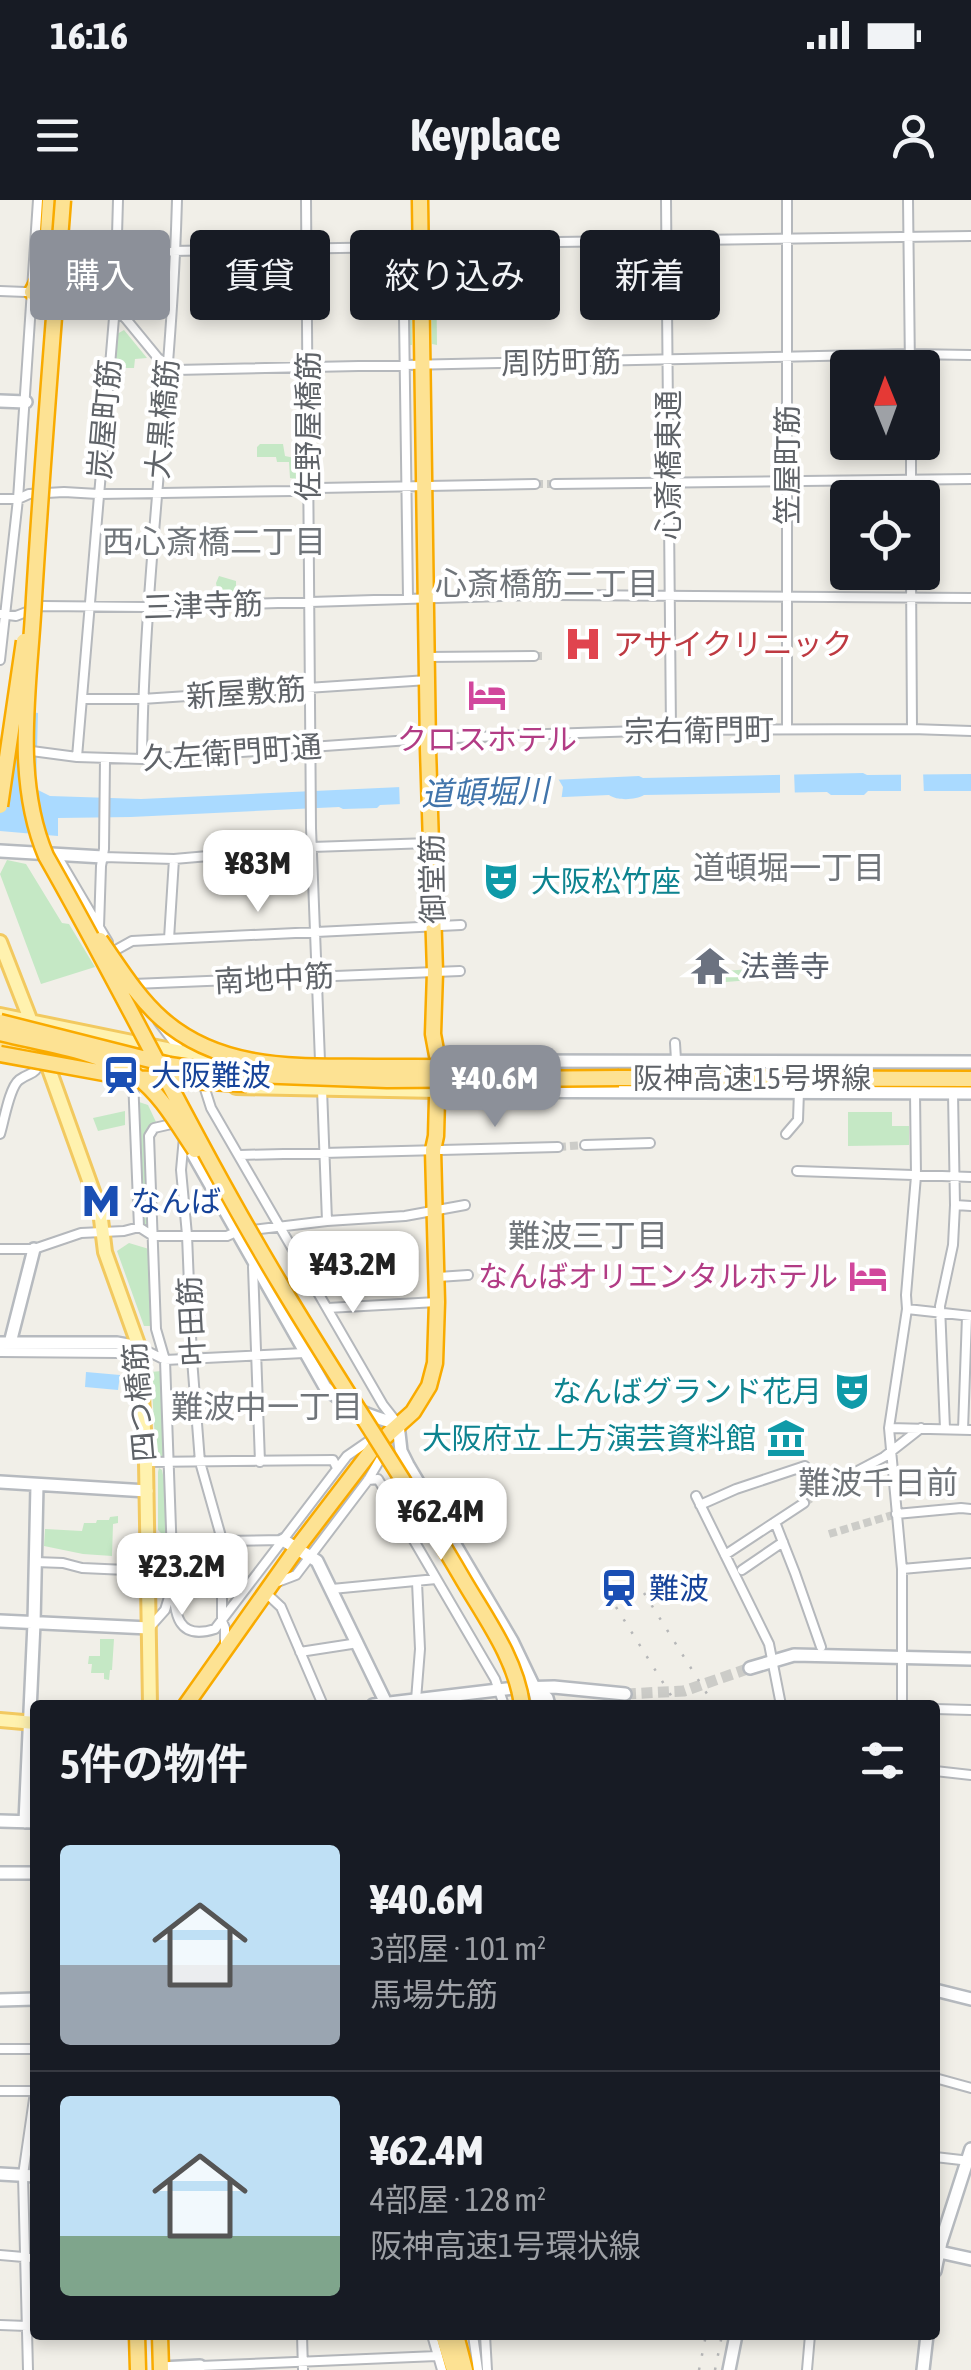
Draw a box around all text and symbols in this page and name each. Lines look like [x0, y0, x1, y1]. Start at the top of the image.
text: 16:16 [50, 14, 128, 57]
icon: menu [30, 108, 85, 163]
icon: person [886, 108, 941, 163]
text: Keyplace [410, 109, 561, 161]
chip: 購入 [30, 230, 170, 320]
chip: 賃貸 [190, 230, 330, 320]
chip: 絞り込み [350, 230, 560, 320]
chip: 新着 [580, 230, 720, 320]
street label: 周防町筋 [501, 344, 621, 380]
north arrow [830, 350, 940, 460]
map controls [830, 350, 940, 590]
street label: 佐野屋橋筋 [291, 351, 325, 501]
street label: 炭屋町筋 [82, 358, 126, 480]
street label: 大黒橋筋 [140, 358, 184, 480]
street label: 心斎橋東通 [651, 390, 685, 540]
street label: 笠屋町筋 [770, 405, 804, 525]
button: locate [830, 480, 940, 590]
district label: 西心斎橋二丁目 [102, 523, 326, 560]
district label: 心斎橋筋二丁目 [435, 565, 659, 602]
street label: 三津寺筋 [142, 586, 264, 624]
hospital icon: アサイクリニック [562, 623, 604, 665]
place label: アサイクリニック [613, 627, 852, 661]
street label: 新屋敷筋 [185, 671, 307, 713]
hotel icon: クロスホテル [466, 674, 508, 716]
street label: 宗右衛門町 [624, 712, 774, 748]
place label: クロスホテル [397, 722, 577, 756]
street label: 久左衛門町通 [141, 729, 323, 775]
water label: 道頓堀川 [420, 771, 553, 813]
pin: ¥83M [199, 830, 317, 915]
street label: 御堂筋 [414, 834, 450, 924]
text: ¥83M [225, 844, 291, 881]
district label: 道頓堀一丁目 [693, 849, 885, 886]
theatre icon: 大阪松竹座 [480, 860, 522, 902]
place label: 大阪松竹座 [531, 864, 681, 898]
temple icon: 法善寺 [689, 945, 731, 987]
place label: 法善寺 [740, 949, 830, 983]
street label: 南地中筋 [213, 958, 335, 998]
pin: ¥40.6M [414, 1045, 576, 1130]
station icon: 大阪難波 [100, 1054, 142, 1096]
place label: 大阪難波 [151, 1058, 271, 1092]
text: ¥40.6M [452, 1059, 538, 1096]
street label: 阪神高速15号堺線 [633, 1061, 871, 1095]
metro station icon: なんば [80, 1180, 122, 1222]
place label: なんば [131, 1184, 221, 1218]
district label: 難波三丁目 [508, 1217, 668, 1254]
pin: ¥43.2M [272, 1231, 434, 1316]
text: ¥43.2M [310, 1245, 396, 1282]
hotel icon: なんばオリエンタルホテル [847, 1255, 889, 1297]
place label: なんばオリエンタルホテル [478, 1259, 838, 1293]
street label: 叶田筋 [172, 1275, 210, 1367]
street label: 四つ橋筋 [117, 1341, 161, 1463]
theatre icon: なんばグランド花月 [831, 1370, 873, 1412]
place label: なんばグランド花月 [552, 1374, 822, 1408]
district label: 難波中一丁目 [171, 1388, 363, 1425]
museum icon: 大阪府立 上方演芸資料館 [765, 1417, 807, 1459]
place label: 大阪府立 上方演芸資料館 [422, 1421, 756, 1455]
district label: 難波千日前 [798, 1464, 958, 1501]
pin: ¥62.4M [360, 1478, 522, 1563]
text: ¥62.4M [398, 1492, 484, 1529]
pin: ¥23.2M [101, 1533, 263, 1618]
text: ¥23.2M [139, 1547, 225, 1584]
station icon: 難波 [598, 1567, 640, 1609]
place label: 難波 [649, 1571, 709, 1605]
icon: filters [855, 1733, 910, 1788]
text: 5件の物件 [60, 1740, 248, 1788]
text: ¥40.6M [370, 1875, 484, 1923]
icon: home [140, 1885, 260, 2005]
text: 3部屋 · 101 m² [370, 1930, 546, 1967]
text: 馬場先筋 [370, 1976, 498, 2013]
text: ¥62.4M [370, 2126, 484, 2174]
icon: home [140, 2136, 260, 2256]
text: 4部屋 · 128 m² [370, 2181, 546, 2218]
text: 阪神高速1号環状線 [370, 2227, 641, 2264]

